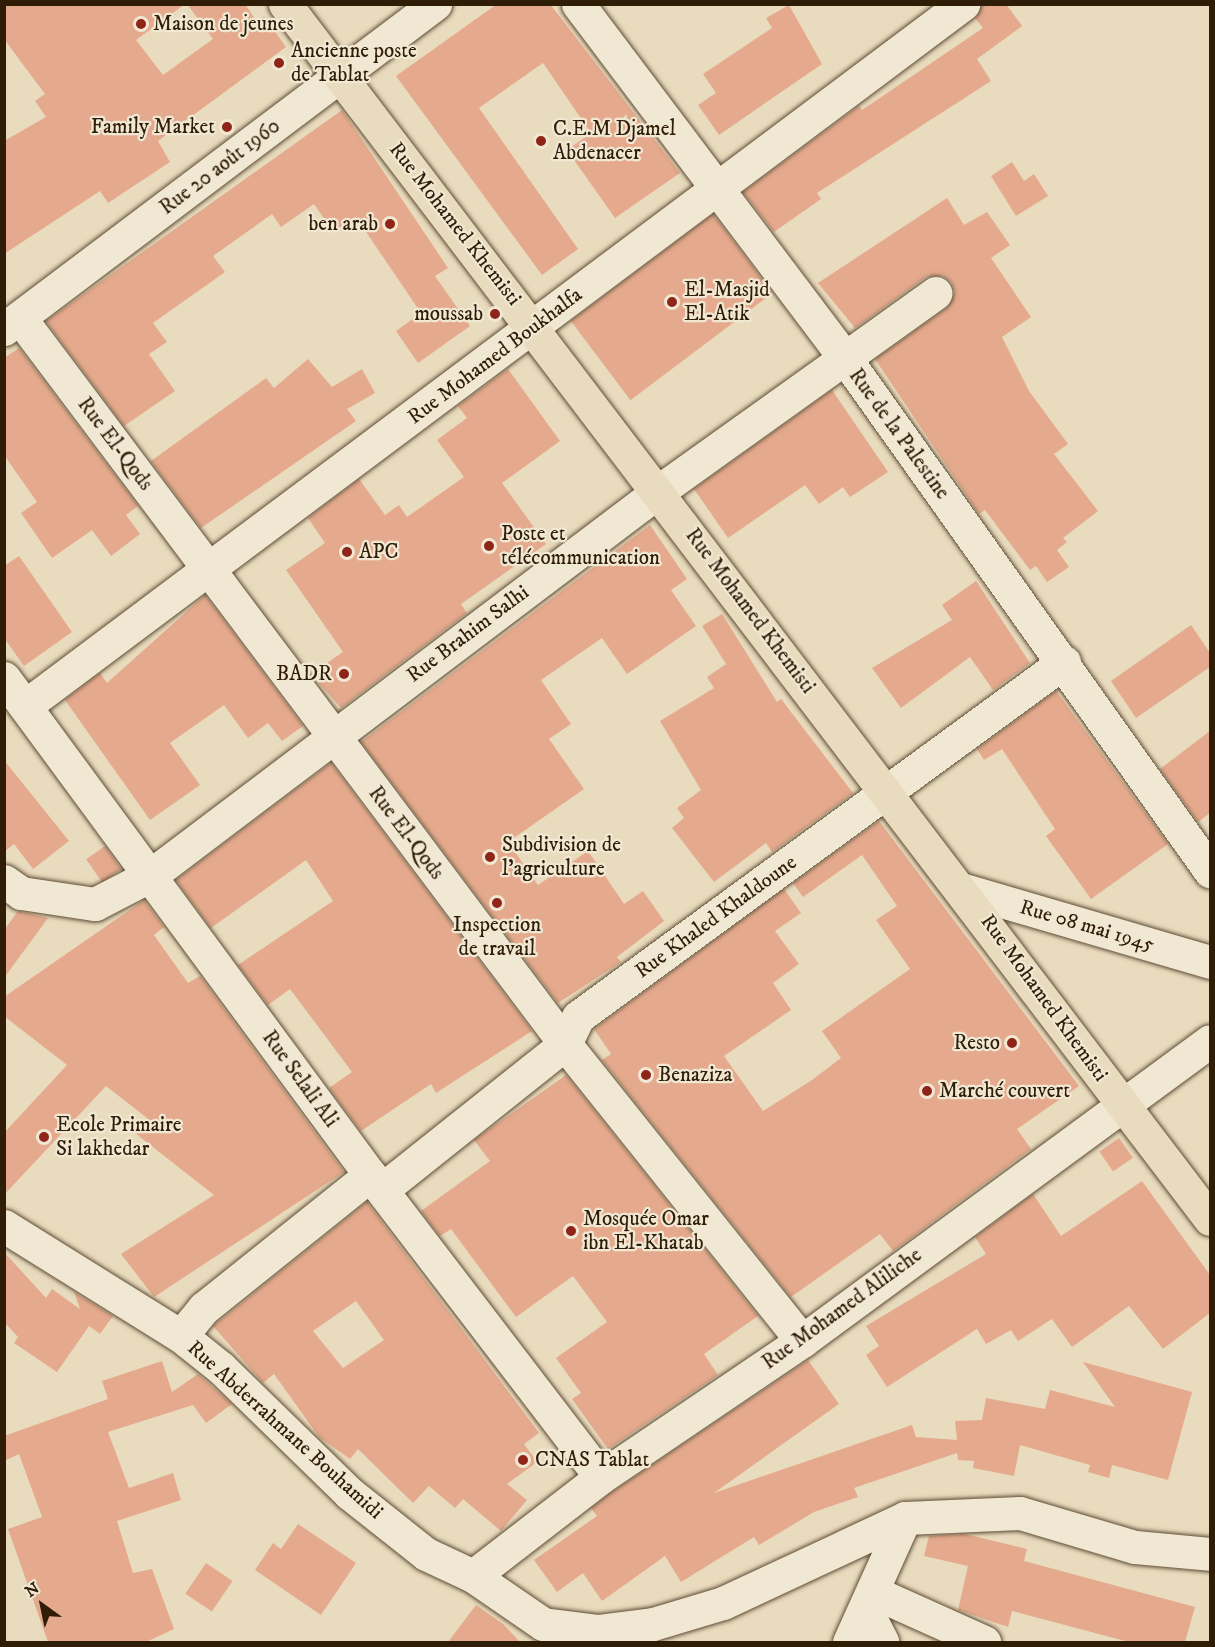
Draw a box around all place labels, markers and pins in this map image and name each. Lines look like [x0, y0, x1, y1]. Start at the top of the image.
place label: Maison de jeunes [153, 11, 293, 37]
marker: Maison de jeunes [134, 17, 148, 31]
place label: Ancienne poste de Tablat [291, 38, 417, 88]
marker: Ancienne poste de Tablat [272, 56, 286, 70]
place label: Family Market [91, 114, 215, 140]
place label: C.E.M Djamel Abdenacer [553, 116, 676, 166]
marker: Family Market [220, 120, 234, 134]
marker: C.E.M Djamel Abdenacer [534, 134, 548, 148]
place label: ben arab [309, 211, 378, 237]
marker: ben arab [383, 217, 397, 231]
place label: El-Masjid El-Atik [684, 277, 770, 327]
marker: El-Masjid El-Atik [665, 295, 679, 309]
place label: moussab [414, 301, 483, 327]
marker: moussab [488, 307, 502, 321]
place label: Poste et télécommunication [501, 521, 660, 571]
place label: APC [359, 539, 399, 565]
marker: Poste et télécommunication [482, 539, 496, 553]
marker: APC [340, 545, 354, 559]
place label: BADR [276, 661, 332, 687]
marker: BADR [337, 667, 351, 681]
place label: Subdivision de l'agriculture [502, 832, 621, 882]
marker: Subdivision de l'agriculture [483, 850, 497, 864]
marker: Inspection de travail [490, 896, 504, 910]
place label: Inspection de travail [453, 912, 541, 962]
place label: Resto [953, 1030, 1000, 1056]
marker: Resto [1005, 1036, 1019, 1050]
place label: Benaziza [658, 1062, 732, 1088]
marker: Benaziza [639, 1068, 653, 1082]
place label: Marché couvert [939, 1078, 1070, 1104]
marker: Marché couvert [920, 1084, 934, 1098]
place label: Ecole Primaire Si lakhedar [56, 1112, 182, 1162]
marker: Ecole Primaire Si lakhedar [37, 1130, 51, 1144]
place label: Mosquée Omar ibn El-Khatab [583, 1206, 709, 1256]
marker: Mosquée Omar ibn El-Khatab [564, 1224, 578, 1238]
place label: CNAS Tablat [535, 1447, 649, 1473]
marker: CNAS Tablat [516, 1453, 530, 1467]

